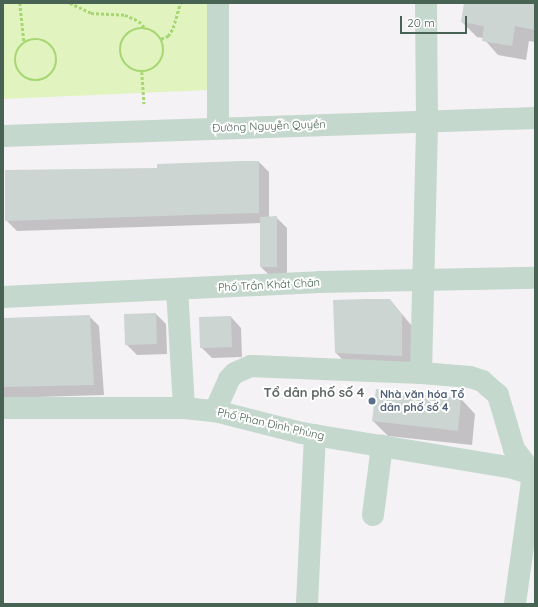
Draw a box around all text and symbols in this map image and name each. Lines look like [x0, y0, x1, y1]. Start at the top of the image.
scale bar [402, 8, 469, 34]
text: 20 m [407, 15, 435, 30]
street label: Đường Nguyễn Quyền [212, 117, 326, 135]
street label: Phố Trần Khát Chân [218, 276, 320, 294]
district label: Tổ dân phố số 4 [264, 384, 364, 400]
place label: Nhà văn hóa Tổ dân phố số 4 [380, 388, 464, 414]
marker: Nhà văn hóa Tổ dân phố số 4 [367, 396, 377, 406]
street label: Phố Phan Đình Phùng [216, 405, 326, 443]

